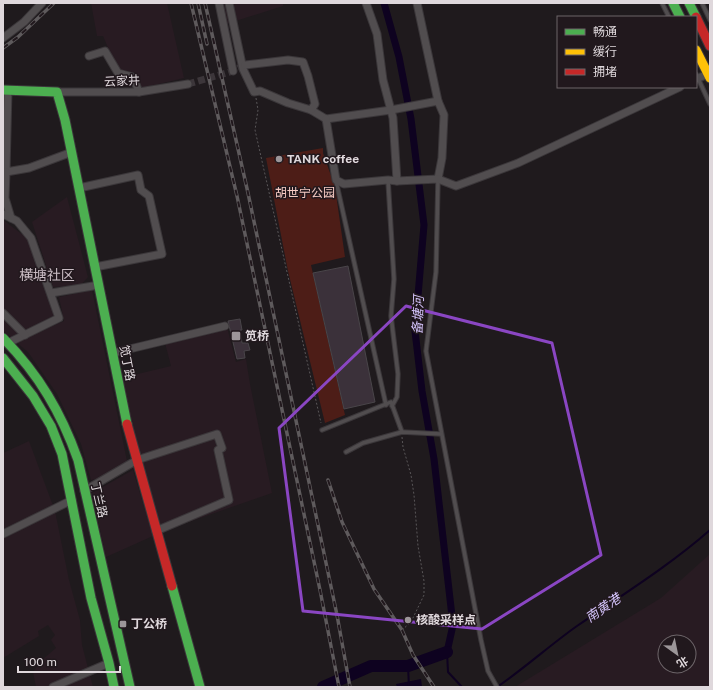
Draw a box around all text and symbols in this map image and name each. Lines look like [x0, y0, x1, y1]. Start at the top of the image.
legend [557, 16, 697, 88]
text: 畅通 [593, 25, 617, 39]
text: 缓行 [593, 45, 617, 59]
text: 拥堵 [593, 65, 617, 79]
street label: 云家井 [104, 73, 140, 89]
place label: TANK coffee [287, 152, 359, 166]
marker: TANK coffee [274, 154, 284, 164]
park label: 胡世宁公园 [275, 186, 335, 200]
district label: 横塘社区 [19, 267, 75, 283]
water label: 备塘河 [410, 292, 426, 335]
place label: 笕桥 [245, 329, 269, 343]
marker: 笕桥 [230, 330, 242, 342]
street label: 笕丁路 [117, 344, 137, 382]
street label: 丁兰路 [88, 481, 110, 519]
water label: 南黄港 [583, 590, 625, 625]
place label: 核酸采样点 [416, 613, 476, 627]
marker: 核酸采样点 [403, 615, 413, 625]
place label: 丁公桥 [131, 617, 167, 631]
marker: 丁公桥 [118, 619, 128, 629]
north arrow [657, 634, 697, 674]
scale bar [18, 648, 120, 674]
text: 北 [675, 654, 690, 670]
text: 100 m [24, 655, 57, 669]

